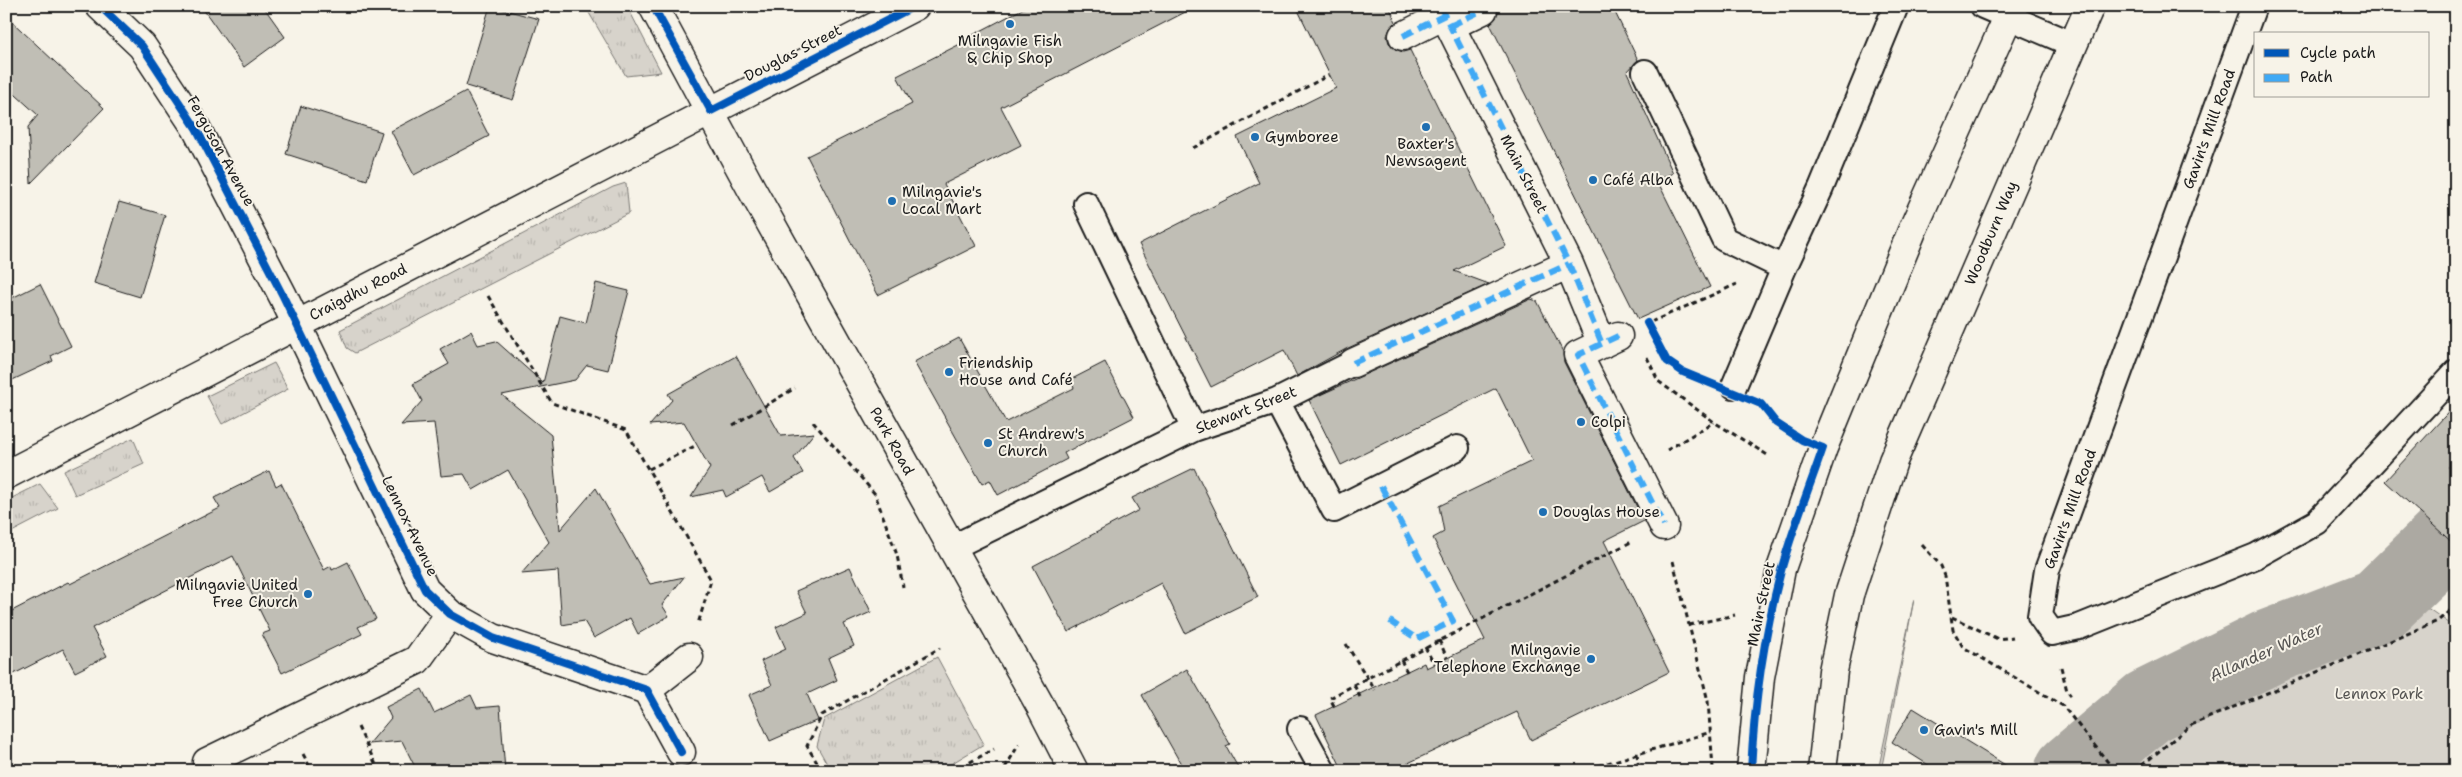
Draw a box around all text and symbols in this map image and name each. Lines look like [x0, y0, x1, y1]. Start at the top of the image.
marker: Milngavie Fish & Chip Shop [1004, 18, 1016, 30]
street label: Douglas Street [741, 20, 845, 86]
place label: Milngavie Fish & Chip Shop [958, 31, 1062, 68]
legend [2254, 32, 2430, 98]
text: Cycle path [2300, 43, 2376, 63]
street label: Gavin's Mill Road [2178, 66, 2240, 192]
text: Path [2300, 67, 2333, 87]
street label: Ferguson Avenue [182, 92, 260, 210]
marker: Baxter's Newsagent [1420, 121, 1432, 133]
place label: Gymboree [1265, 127, 1339, 147]
marker: Gymboree [1249, 131, 1261, 143]
street label: Main Street [1496, 131, 1552, 217]
place label: Baxter's Newsagent [1385, 134, 1467, 171]
place label: Café Alba [1603, 170, 1674, 190]
marker: Café Alba [1587, 174, 1599, 186]
street label: Woodburn Way [1960, 178, 2022, 288]
place label: Milngavie's Local Mart [902, 182, 982, 219]
marker: Milngavie's Local Mart [886, 195, 898, 207]
street label: Craigdhu Road [306, 259, 411, 325]
place label: Friendship House and Café [959, 353, 1073, 390]
marker: Friendship House and Café [943, 366, 955, 378]
street label: Stewart Street [1193, 382, 1299, 438]
street label: Park Road [865, 403, 919, 479]
place label: Colpi [1591, 412, 1626, 432]
marker: Colpi [1575, 416, 1587, 428]
place label: St Andrew's Church [998, 424, 1085, 461]
marker: St Andrew's Church [982, 437, 994, 449]
street label: Gavin's Mill Road [2039, 446, 2101, 572]
street label: Lennox Avenue [377, 472, 443, 580]
place label: Douglas House [1553, 502, 1660, 522]
marker: Douglas House [1537, 506, 1549, 518]
street label: Main Street [1742, 560, 1780, 648]
place label: Milngavie United Free Church [175, 575, 298, 612]
marker: Milngavie United Free Church [302, 588, 314, 600]
water label: Allander Water [2206, 618, 2326, 686]
place label: Milngavie Telephone Exchange [1434, 640, 1581, 677]
marker: Milngavie Telephone Exchange [1585, 653, 1597, 665]
park label: Lennox Park [2335, 684, 2423, 704]
place label: Gavin's Mill [1934, 720, 2018, 740]
marker: Gavin's Mill [1918, 724, 1930, 736]

